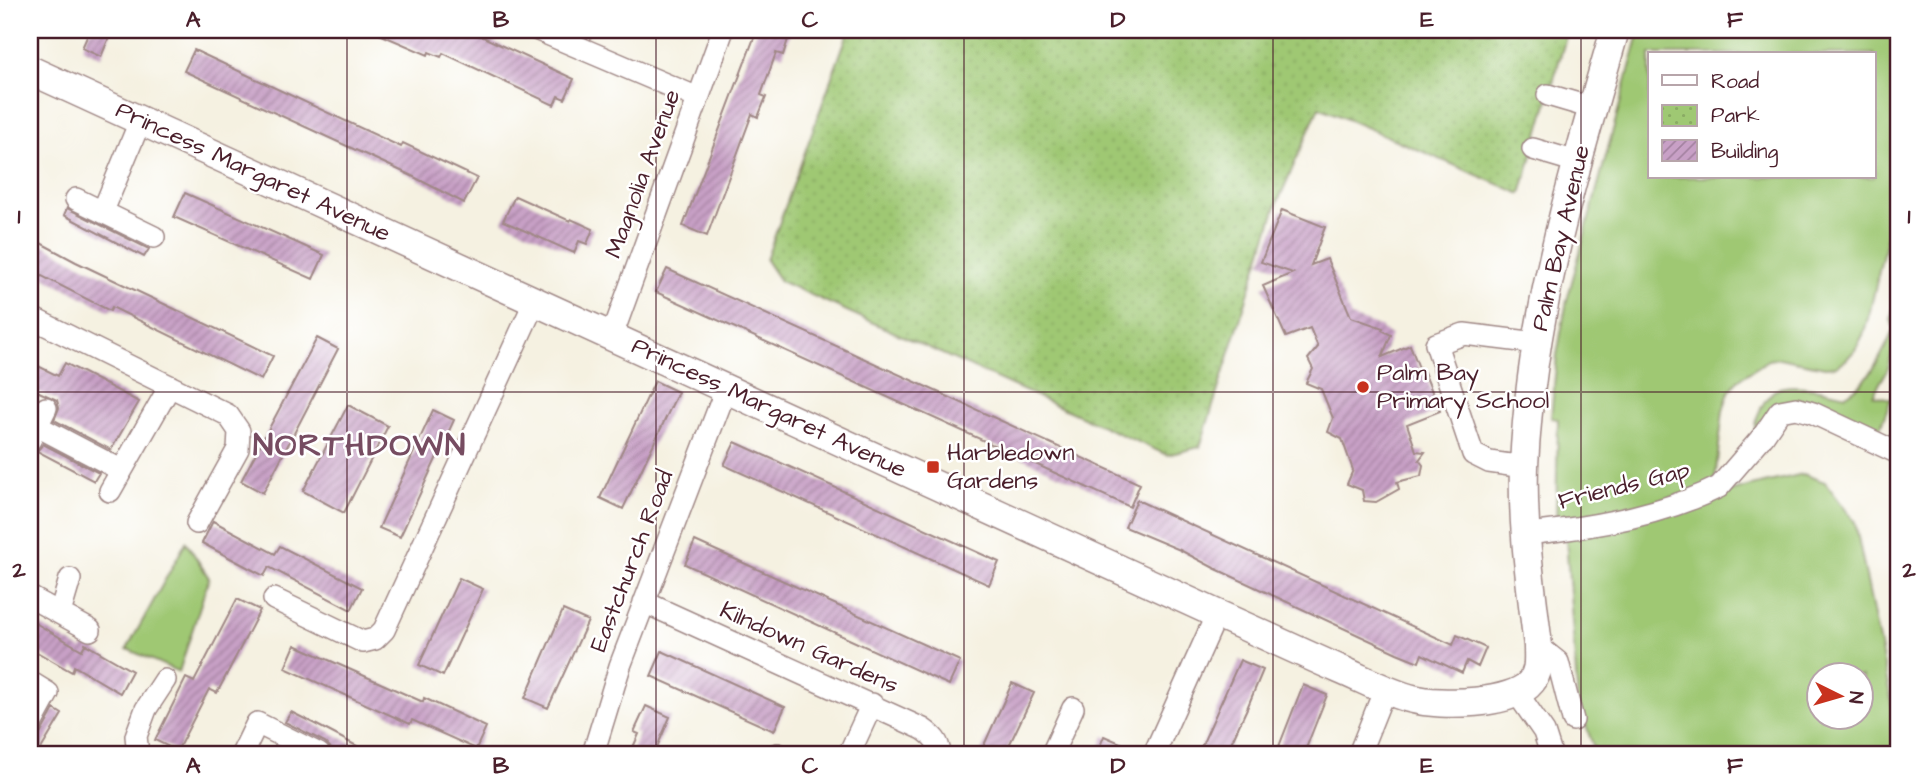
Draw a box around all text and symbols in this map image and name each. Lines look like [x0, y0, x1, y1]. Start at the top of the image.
text: A [186, 4, 201, 36]
text: B [493, 4, 510, 36]
text: C [802, 4, 819, 36]
text: D [1111, 4, 1126, 36]
text: E [1420, 4, 1434, 36]
text: F [1727, 4, 1744, 36]
legend [1648, 52, 1876, 178]
text: Road [1711, 67, 1759, 96]
street label: Magnolia Avenue [597, 85, 690, 263]
street label: Princess Margaret Avenue [110, 93, 396, 252]
text: Park [1711, 101, 1760, 130]
text: Building [1711, 137, 1779, 168]
street label: Palm Bay Avenue [1523, 142, 1600, 334]
text: 1 [18, 200, 21, 232]
text: 1 [1908, 200, 1911, 232]
street label: Princess Margaret Avenue [626, 329, 912, 488]
place label: Palm Bay Primary School [1377, 356, 1549, 419]
marker: Palm Bay Primary School [1355, 379, 1371, 395]
district label: NORTHDOWN [253, 423, 467, 468]
place label: Harbledown Gardens [947, 436, 1074, 498]
street label: Friends Gap [1555, 453, 1693, 519]
marker: Harbledown Gardens [925, 459, 941, 475]
street label: Eastchurch Road [582, 465, 682, 657]
text: 2 [11, 554, 26, 586]
text: 2 [1901, 554, 1916, 586]
street label: Kilndown Gardens [714, 593, 904, 703]
north arrow [1806, 662, 1876, 732]
text: N [1841, 690, 1869, 705]
text: A [186, 750, 201, 782]
text: B [493, 750, 510, 782]
text: C [802, 750, 819, 782]
text: D [1111, 750, 1126, 782]
text: E [1420, 750, 1434, 782]
text: F [1727, 750, 1744, 782]

